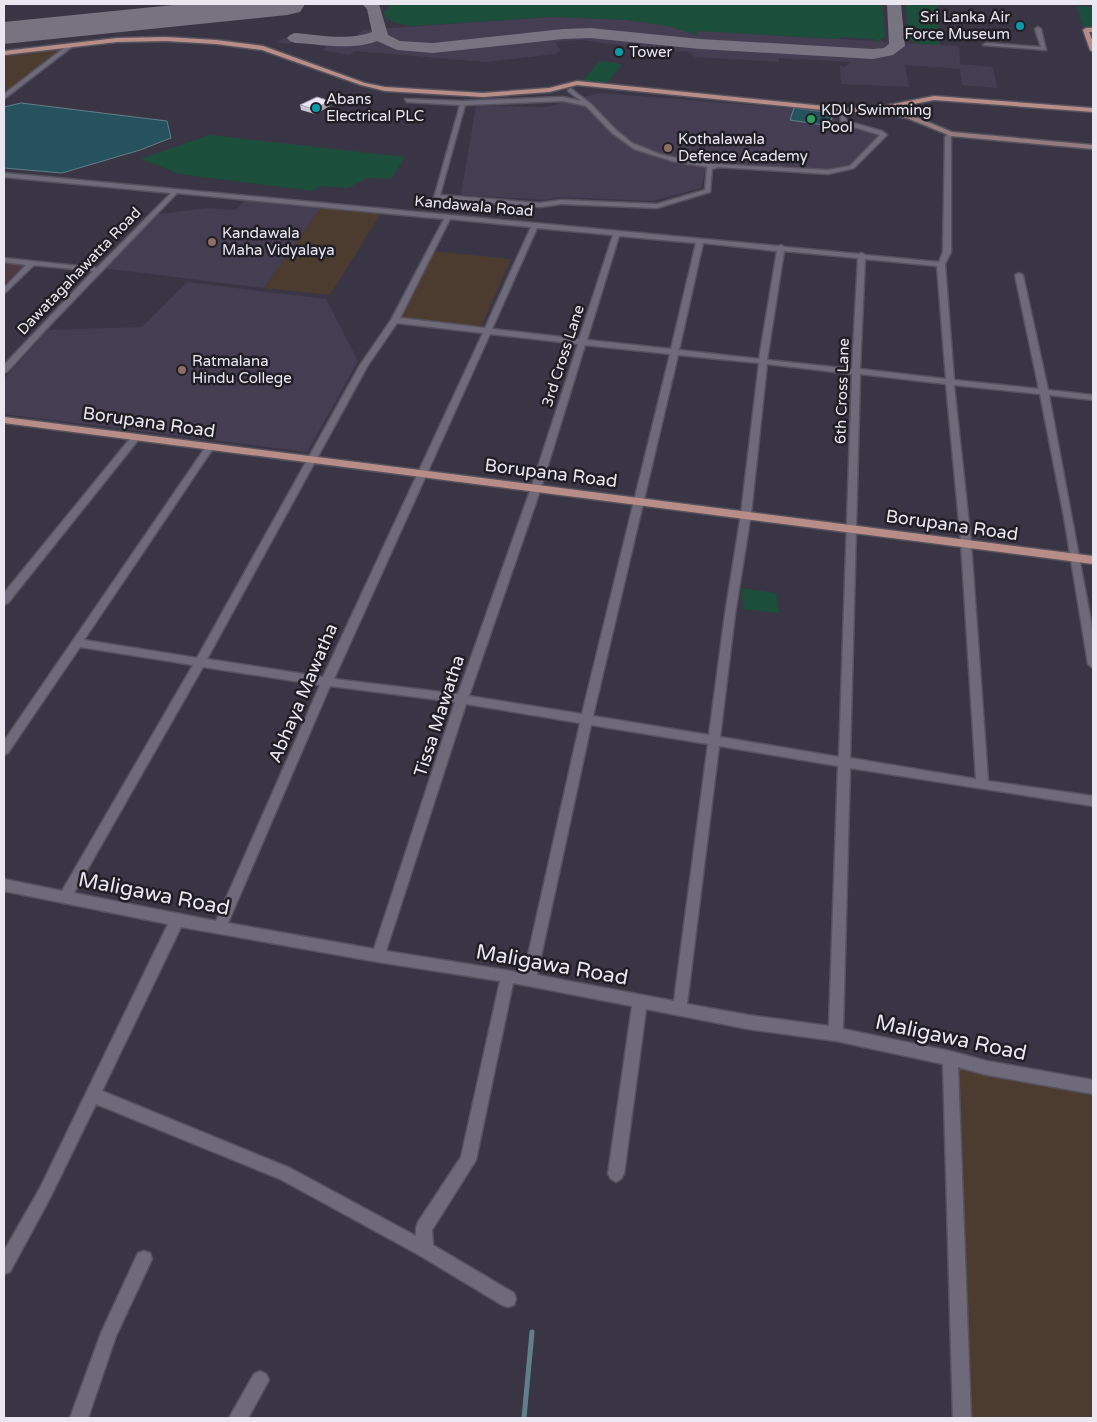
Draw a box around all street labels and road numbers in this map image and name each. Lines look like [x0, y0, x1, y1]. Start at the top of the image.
street label: Kandawala Road [414, 192, 534, 220]
street label: Dawatagahawatta Road [13, 203, 145, 339]
street label: 3rd Cross Lane [538, 303, 588, 409]
street label: 6th Cross Lane [831, 338, 853, 444]
street label: Borupana Road [81, 402, 217, 442]
street label: Borupana Road [483, 454, 619, 492]
street label: Borupana Road [884, 505, 1020, 545]
street label: Abhaya Mawatha [264, 620, 342, 766]
street label: Tissa Mawatha [409, 652, 469, 780]
street label: Maligawa Road [76, 867, 232, 921]
street label: Maligawa Road [474, 939, 630, 991]
street label: Maligawa Road [873, 1010, 1029, 1066]

